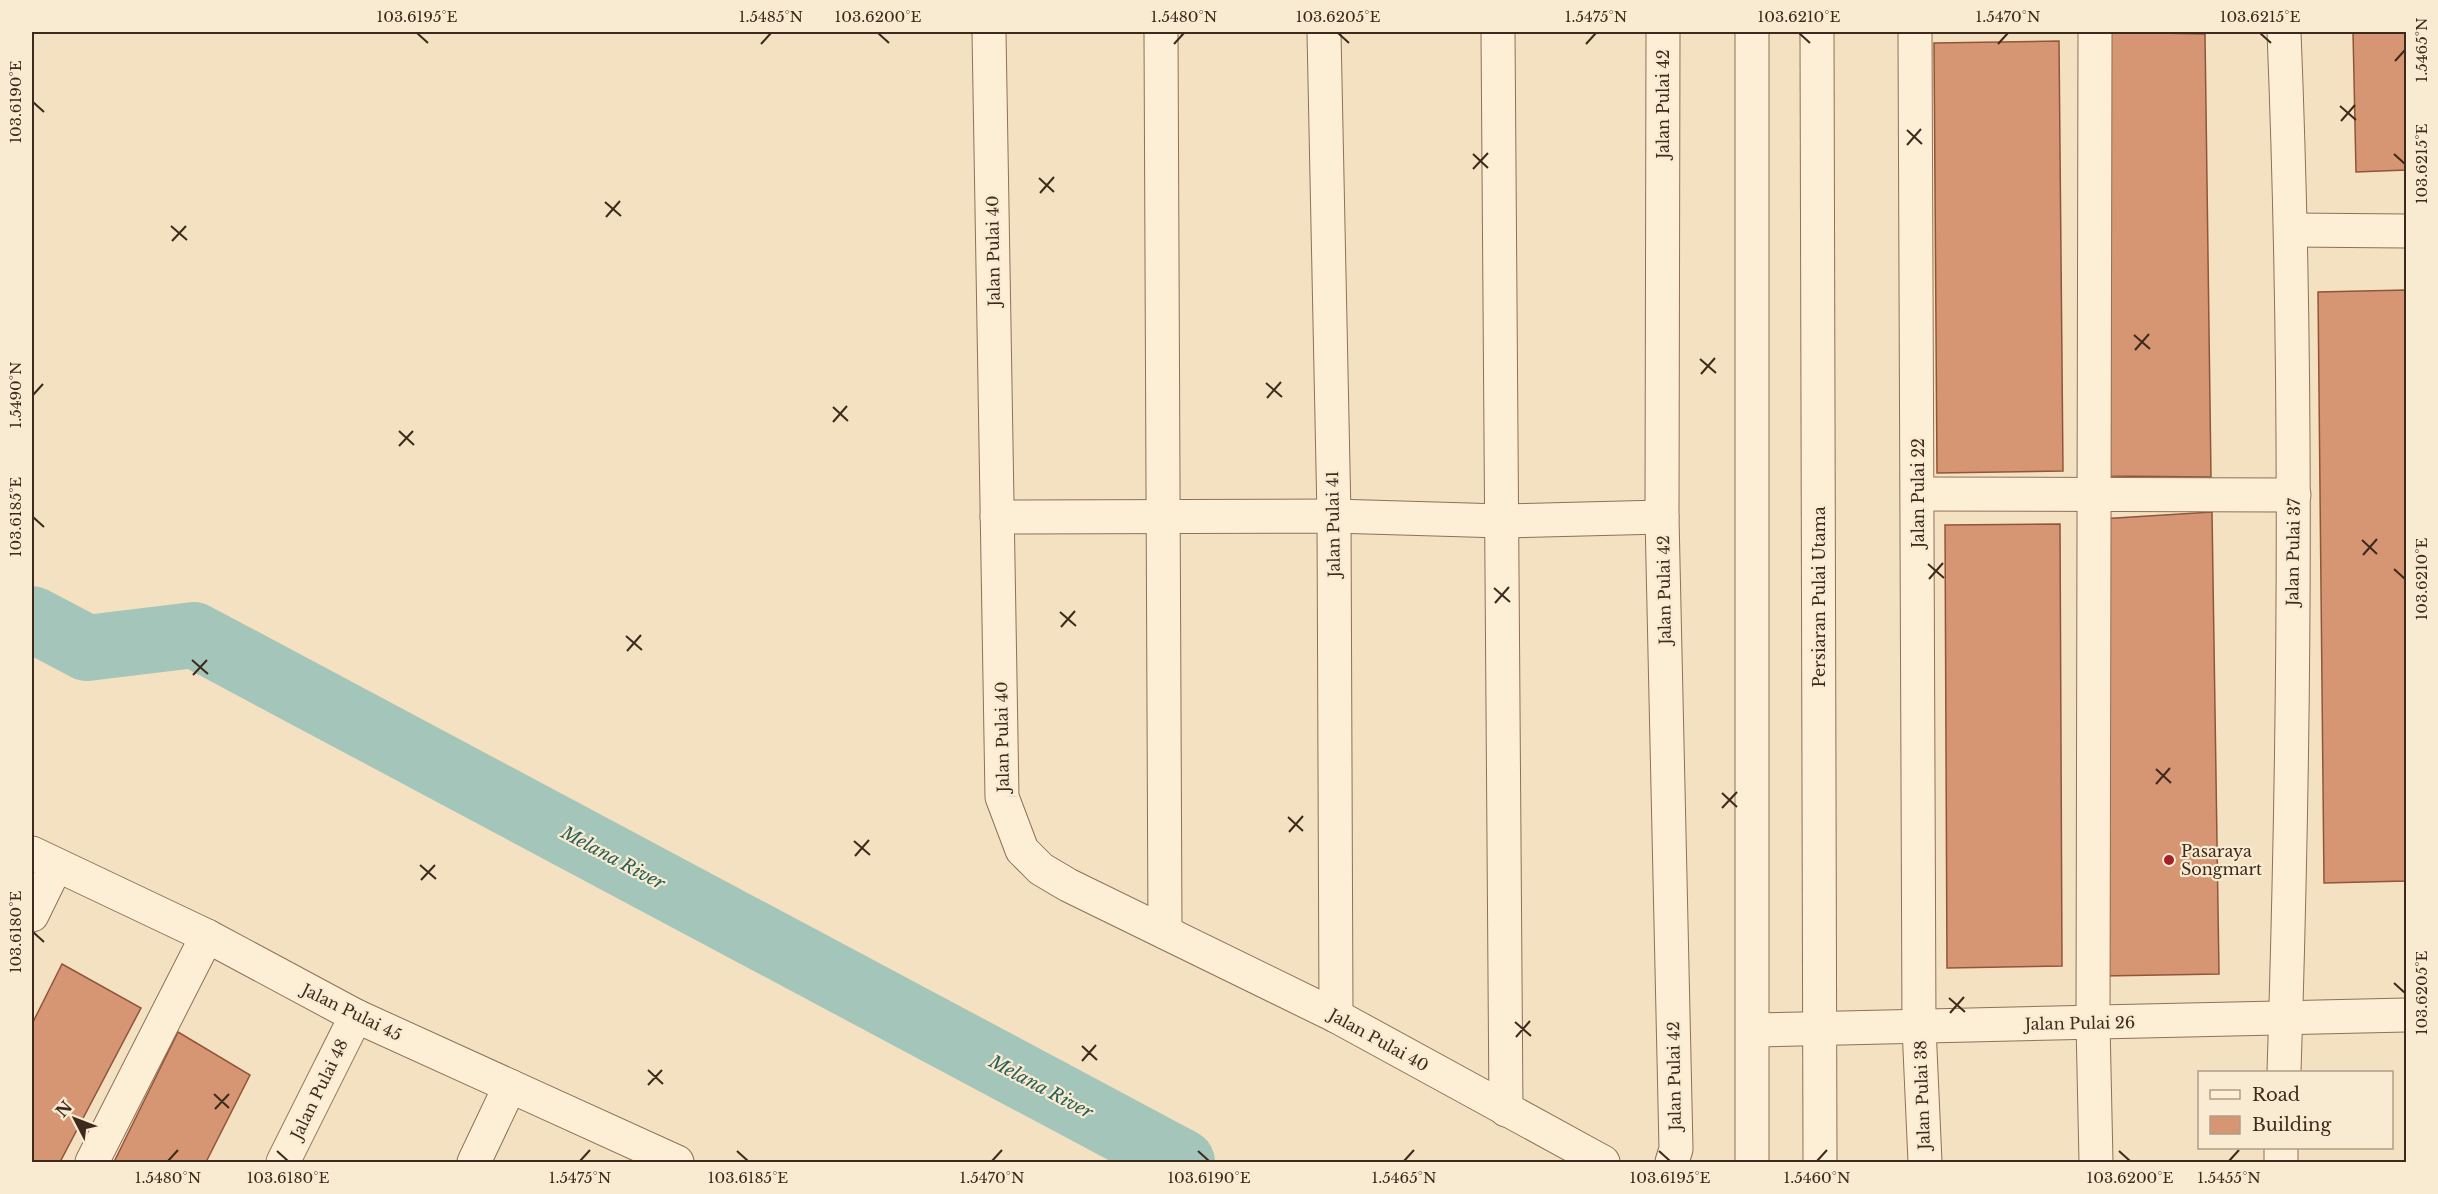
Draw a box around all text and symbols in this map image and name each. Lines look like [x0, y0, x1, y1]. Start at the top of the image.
text: 103.6195°E [376, 7, 458, 26]
text: 1.5485°N [739, 7, 803, 26]
text: 103.6200°E [835, 7, 922, 26]
text: 1.5480°N [1151, 7, 1217, 26]
text: 103.6205°E [1296, 7, 1380, 26]
text: 1.5475°N [1565, 7, 1627, 26]
text: 103.6210°E [1758, 7, 1840, 26]
text: 1.5470°N [1976, 7, 2040, 26]
text: 103.6215°E [2220, 7, 2300, 26]
text: 1.5465°N [2412, 18, 2431, 82]
street label: Jalan Pulai 42 [1653, 49, 1673, 161]
text: 103.6190°E [6, 60, 25, 144]
text: 103.6215°E [2412, 124, 2431, 204]
street label: Jalan Pulai 40 [982, 195, 1004, 309]
text: 1.5490°N [6, 361, 25, 429]
street label: Jalan Pulai 22 [1908, 438, 1928, 550]
street label: Jalan Pulai 41 [1322, 471, 1344, 579]
text: 103.6185°E [6, 477, 25, 557]
street label: Jalan Pulai 37 [2282, 497, 2304, 608]
street label: Persiaran Pulai Utama [1809, 506, 1829, 688]
street label: Jalan Pulai 42 [1653, 535, 1675, 647]
text: 103.6210°E [2412, 538, 2431, 620]
street label: Jalan Pulai 40 [991, 681, 1013, 795]
water label: Melana River [557, 821, 669, 895]
place label: Pasaraya Songmart [2181, 841, 2262, 879]
marker: Pasaraya Songmart [2162, 853, 2176, 867]
text: 103.6180°E [6, 891, 25, 973]
text: 103.6205°E [2412, 951, 2431, 1035]
street label: Jalan Pulai 45 [297, 978, 405, 1045]
street label: Jalan Pulai 40 [1324, 1003, 1432, 1076]
street label: Jalan Pulai 26 [2023, 1012, 2135, 1034]
street label: Jalan Pulai 42 [1663, 1021, 1685, 1133]
street label: Jalan Pulai 48 [285, 1036, 352, 1144]
street label: Jalan Pulai 38 [1910, 1040, 1934, 1152]
water label: Melana River [985, 1050, 1097, 1124]
legend [2198, 1071, 2393, 1149]
text: Road [2252, 1084, 2300, 1106]
north arrow [45, 1089, 105, 1149]
text: N [51, 1097, 76, 1121]
text: Building [2252, 1114, 2331, 1136]
text: 1.5480°N [135, 1168, 201, 1187]
text: 103.6180°E [247, 1168, 329, 1187]
text: 1.5475°N [549, 1168, 611, 1187]
text: 103.6185°E [708, 1168, 788, 1187]
text: 1.5470°N [960, 1168, 1024, 1187]
text: 103.6190°E [1167, 1168, 1251, 1187]
text: 1.5465°N [1372, 1168, 1436, 1187]
text: 103.6195°E [1629, 1168, 1711, 1187]
text: 1.5460°N [1783, 1168, 1851, 1187]
text: 103.6200°E [2087, 1168, 2174, 1187]
text: 1.5455°N [2197, 1168, 2261, 1187]

